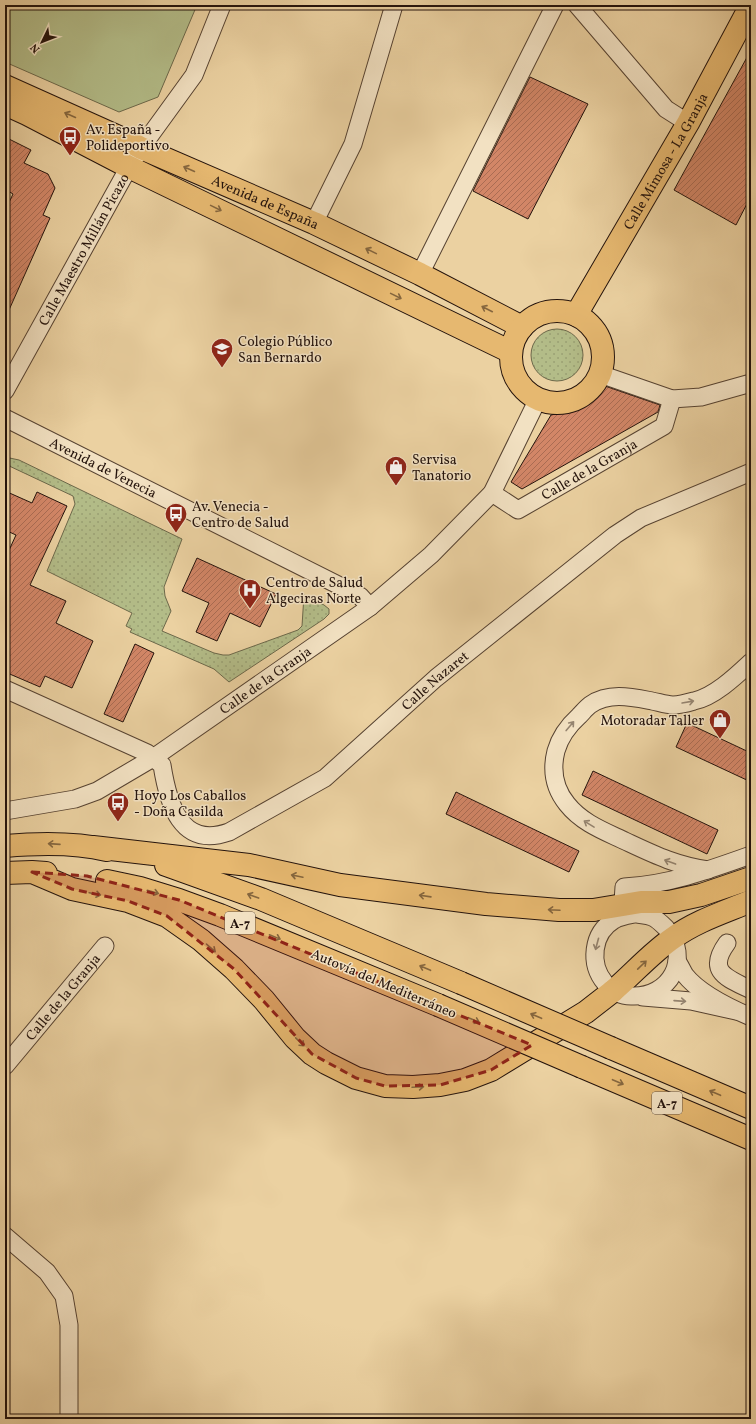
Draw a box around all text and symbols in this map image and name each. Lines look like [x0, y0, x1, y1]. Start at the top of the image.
north arrow [22, 22, 62, 62]
text: N [28, 40, 44, 56]
street label: Calle Mimosa - La Granja [620, 90, 713, 234]
one-way arrow [65, 111, 77, 118]
place label: Av. España - Polideportivo [86, 121, 169, 156]
bus stop icon: Av. España - Polideportivo [57, 124, 83, 157]
one-way arrow [183, 165, 195, 172]
street label: Calle Maestro Millán Picazo [35, 170, 135, 330]
street label: Avenida de España [208, 172, 322, 235]
one-way arrow [209, 205, 221, 213]
one-way arrow [365, 247, 377, 254]
one-way arrow [389, 293, 401, 300]
one-way arrow [481, 305, 493, 312]
place label: Colegio Público San Bernardo [238, 333, 333, 368]
school or university icon: Colegio Público San Bernardo [209, 336, 235, 369]
street label: Avenida de Venecia [46, 434, 159, 503]
street label: Calle de la Granja [538, 435, 641, 506]
place label: Servisa Tanatorio [412, 451, 471, 486]
shop icon: Servisa Tanatorio [383, 454, 409, 487]
place label: Av. Venecia - Centro de Salud [192, 498, 289, 533]
bus stop icon: Av. Venecia - Centro de Salud [163, 501, 189, 534]
place label: Centro de Salud Algeciras Norte [266, 574, 363, 609]
hospital icon: Centro de Salud Algeciras Norte [237, 577, 263, 610]
street label: Calle de la Granja [216, 643, 316, 720]
street label: Calle Nazaret [398, 647, 473, 716]
one-way arrow [681, 698, 694, 706]
shop icon: Motoradar Taller [707, 707, 733, 740]
place label: Motoradar Taller [600, 712, 704, 731]
one-way arrow [565, 721, 574, 731]
place label: Hoyo Los Caballos - Doña Casilda [134, 787, 246, 822]
bus stop icon: Hoyo Los Caballos - Doña Casilda [105, 790, 131, 823]
one-way arrow [583, 819, 595, 827]
one-way arrow [48, 840, 61, 847]
one-way arrow [664, 857, 676, 865]
one-way arrow [290, 871, 303, 879]
one-way arrow [146, 889, 159, 896]
one-way arrow [88, 890, 101, 898]
one-way arrow [248, 892, 260, 900]
one-way arrow [419, 892, 432, 900]
one-way arrow [548, 906, 561, 913]
road number: A-7 [225, 912, 255, 934]
one-way arrow [268, 934, 280, 941]
one-way arrow [593, 937, 600, 950]
one-way arrow [205, 944, 216, 953]
street label: Autovía del Mediterráneo [308, 945, 459, 1024]
street label: Calle de la Granja [22, 950, 106, 1045]
one-way arrow [637, 960, 647, 970]
one-way arrow [419, 964, 431, 972]
one-way arrow [673, 997, 686, 1004]
one-way arrow [531, 1012, 543, 1019]
one-way arrow [468, 1017, 480, 1025]
one-way arrow [295, 1037, 305, 1047]
one-way arrow [611, 1079, 623, 1086]
one-way arrow [411, 1083, 424, 1090]
one-way arrow [710, 1088, 722, 1096]
road number: A-7 [652, 1092, 682, 1114]

